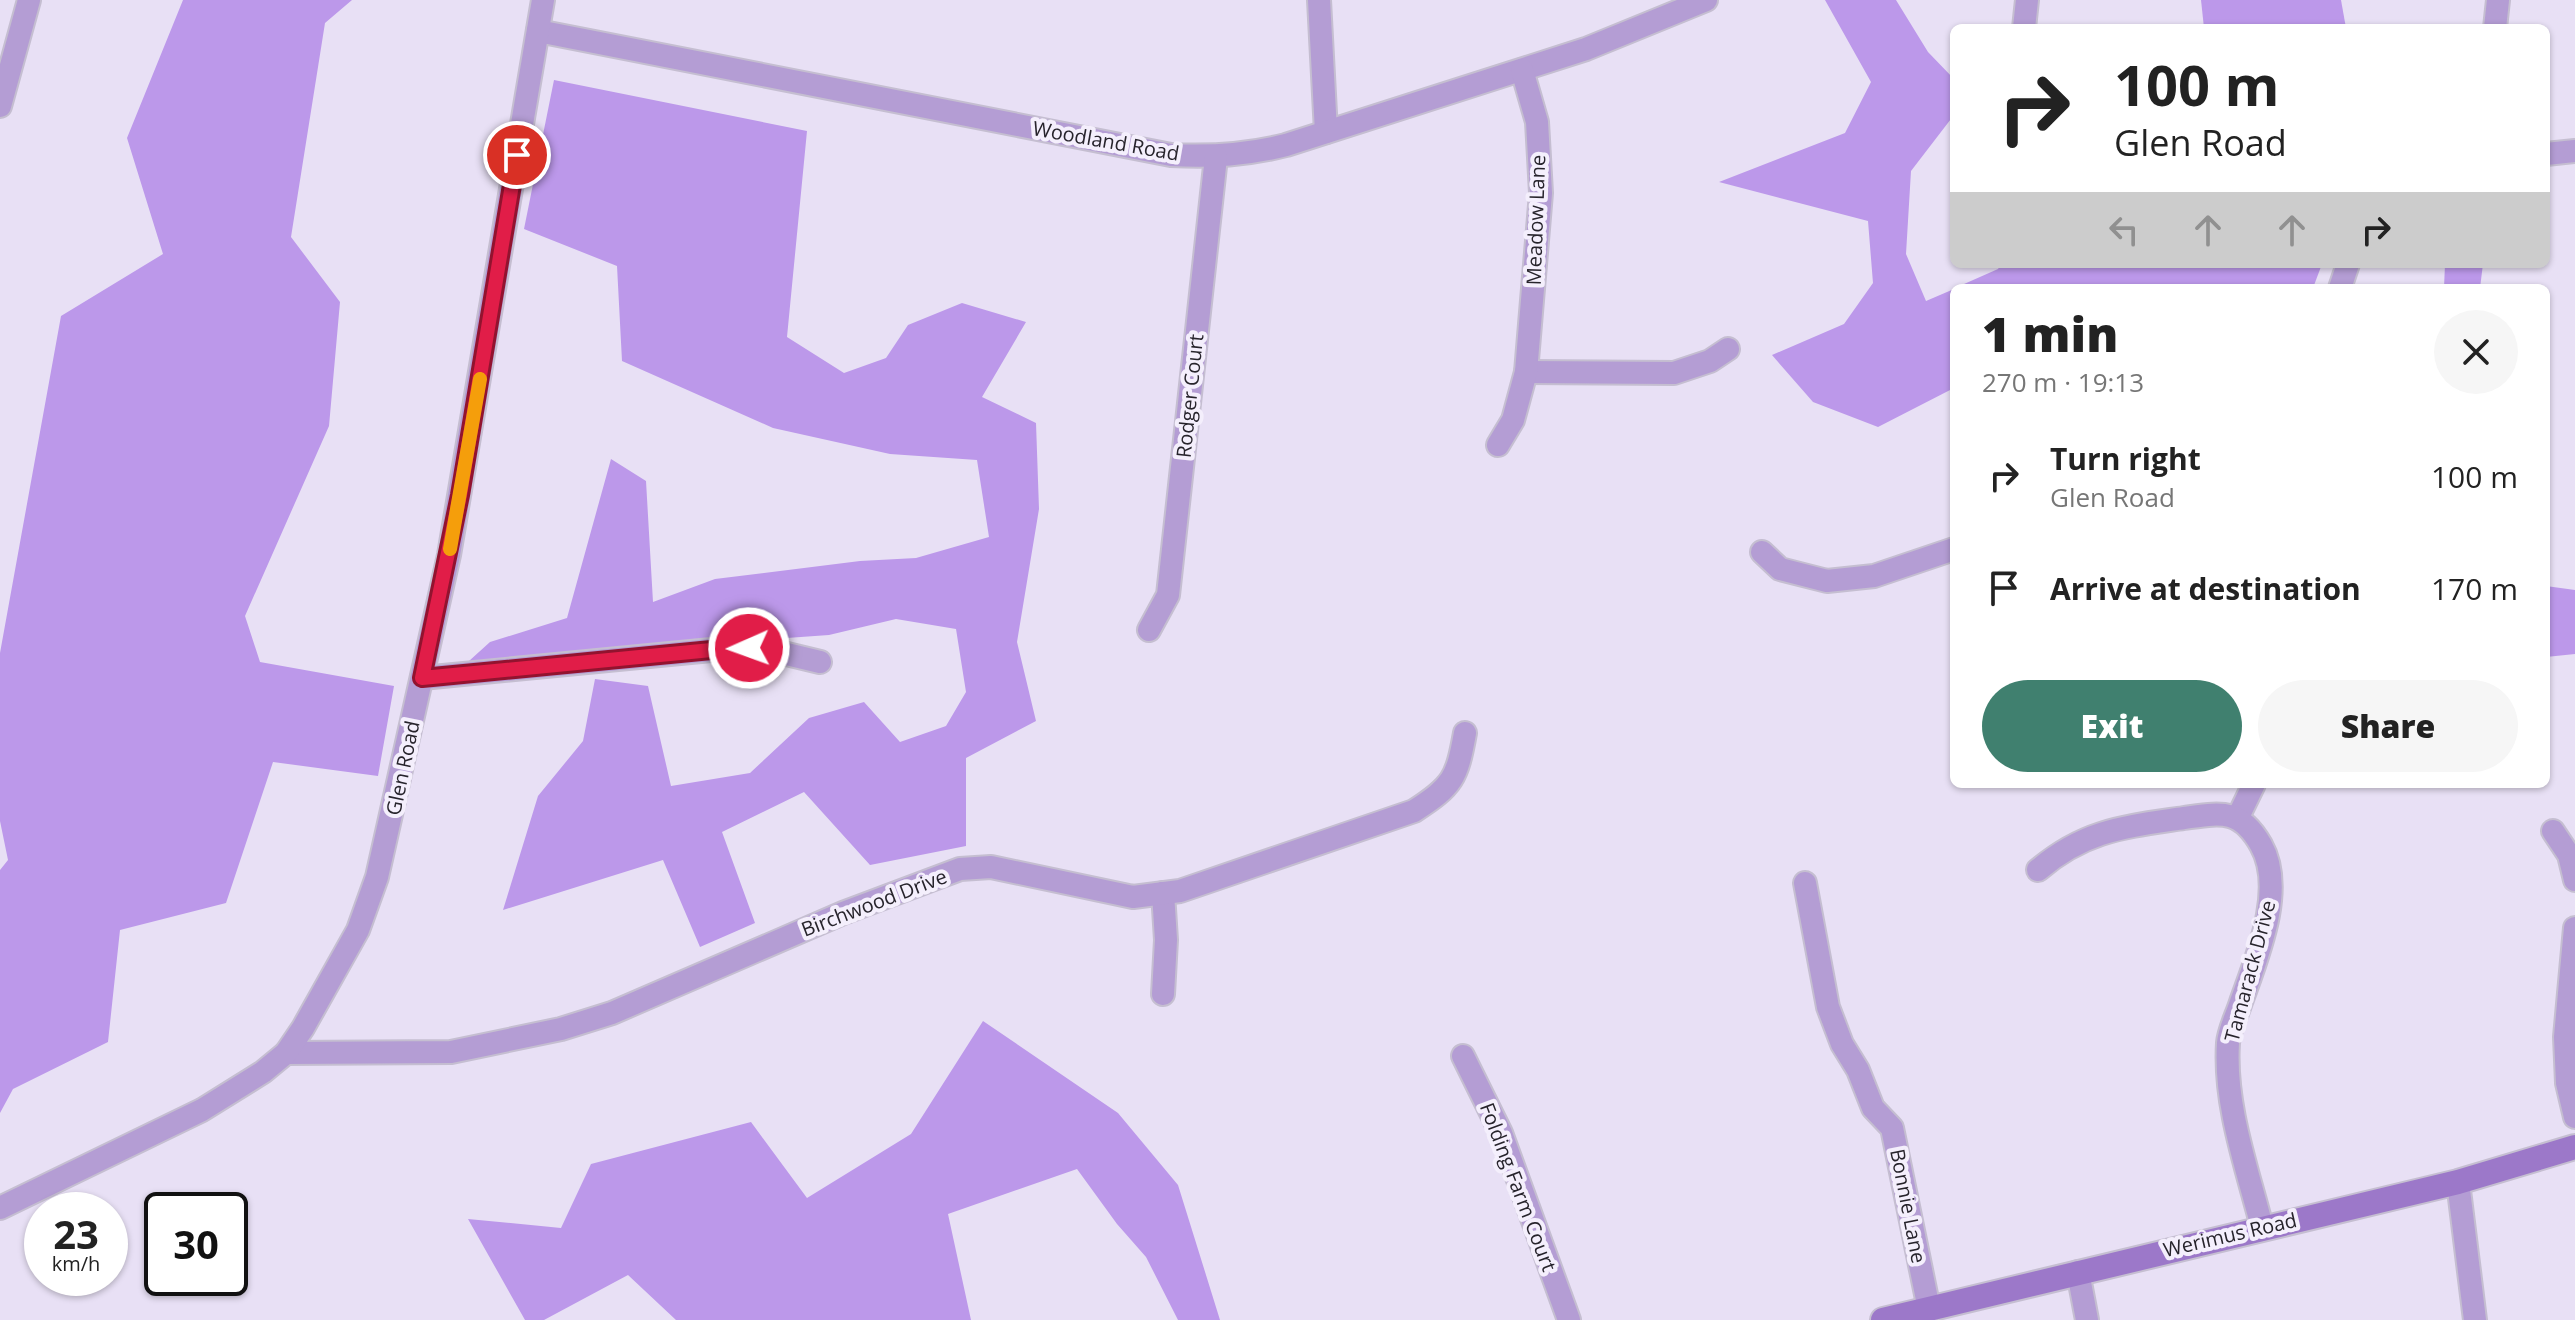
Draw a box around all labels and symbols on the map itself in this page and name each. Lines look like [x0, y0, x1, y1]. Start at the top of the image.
street label: Woodland Road [1031, 114, 1181, 167]
pin [483, 121, 551, 189]
street label: Meadow Lane [1520, 154, 1551, 286]
street label: Rodger Court [1170, 333, 1209, 459]
position arrow [707, 606, 791, 690]
street label: Glen Road [379, 718, 426, 818]
street label: Birchwood Drive [797, 862, 951, 943]
street label: Tamarack Drive [2218, 897, 2281, 1045]
street label: Folding Farm Court [1474, 1099, 1563, 1275]
street label: Bonnie Lane [1884, 1146, 1933, 1265]
speed limit sign: 30 [144, 1192, 248, 1296]
street label: Werimus Road [2161, 1206, 2299, 1263]

